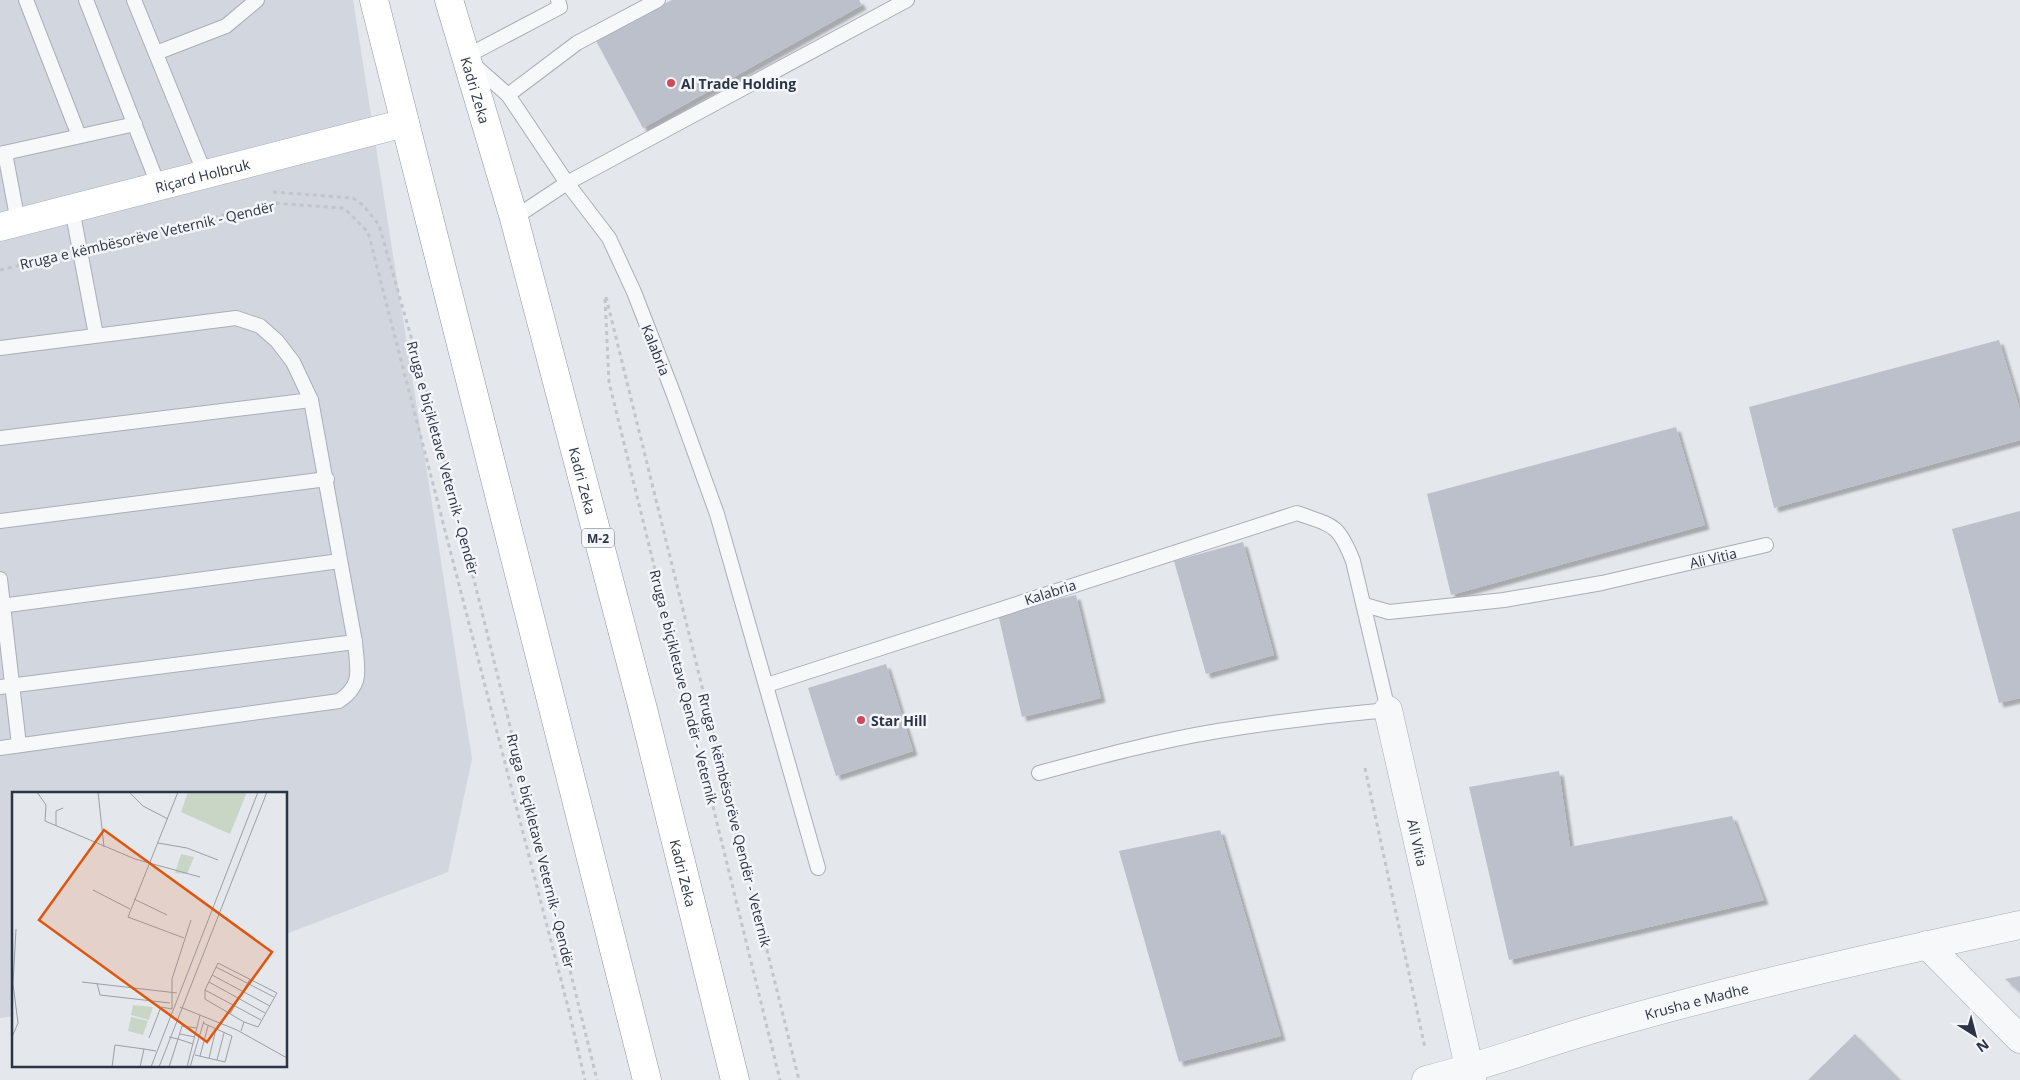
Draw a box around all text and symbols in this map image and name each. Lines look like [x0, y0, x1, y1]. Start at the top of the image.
street label: Kadri Zeka [457, 54, 495, 126]
place label: Al Trade Holding [681, 74, 796, 93]
marker: Al Trade Holding [665, 77, 677, 89]
street label: Riçard Holbruk [153, 154, 252, 196]
street label: Rruga e këmbësorëve Veternik - Qendër [18, 196, 276, 274]
street label: Kalabria [637, 322, 675, 378]
street label: Rruga e biçikletave Veternik - Qendër [403, 339, 483, 577]
street label: Kadri Zeka [565, 445, 601, 516]
road number: M-2 [582, 528, 614, 548]
street label: Ali Vitia [1688, 543, 1738, 572]
street label: Rruga e biçikletave Qendër - Veternik [646, 568, 723, 807]
street label: Kalabria [1022, 575, 1078, 609]
street label: Rruga e këmbësorëve Qendër - Veternik [694, 691, 776, 949]
place label: Star Hill [871, 711, 927, 730]
marker: Star Hill [855, 714, 867, 726]
street label: Rruga e biçikletave Veternik - Qendër [503, 732, 579, 971]
inset map [12, 792, 288, 1068]
street label: Ali Vitia [1404, 817, 1433, 868]
street label: Kadri Zeka [666, 837, 701, 909]
street label: Krusha e Madhe [1643, 978, 1751, 1023]
north arrow [1950, 1010, 2000, 1060]
text: N [1973, 1035, 1993, 1057]

